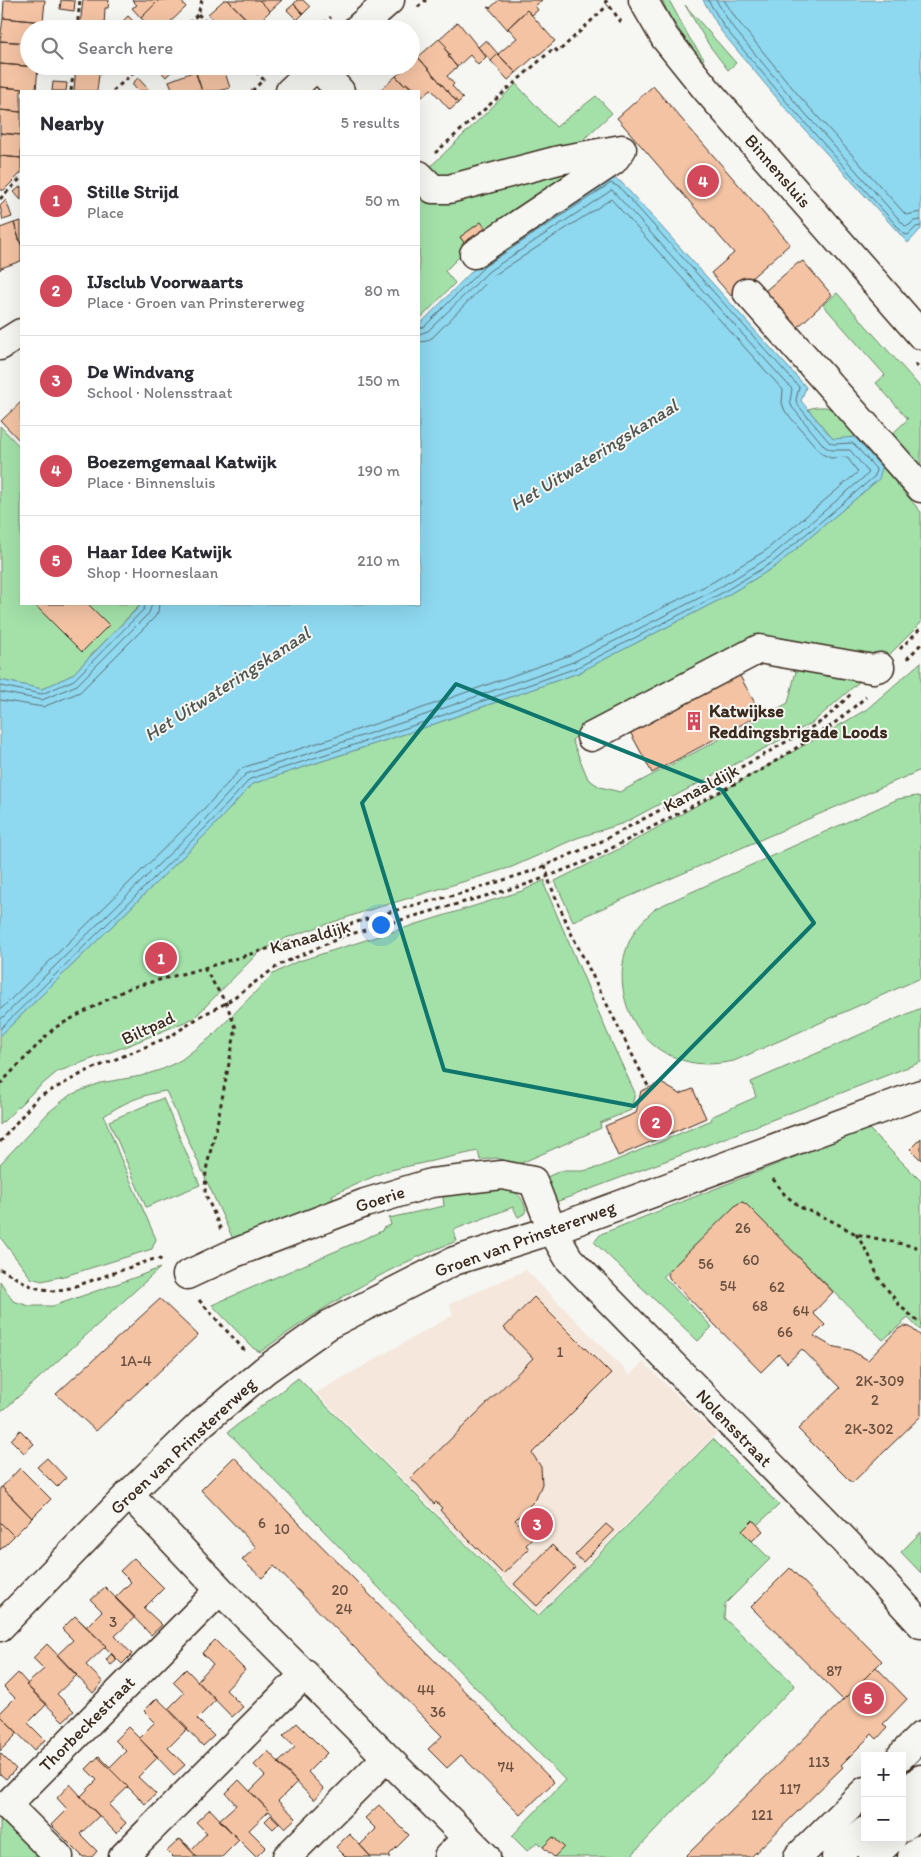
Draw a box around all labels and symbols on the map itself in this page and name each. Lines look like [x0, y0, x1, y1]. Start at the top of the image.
street label: Binnensluis [740, 130, 816, 212]
pin: 4 [687, 162, 719, 200]
water label: Het Uitwateringskanaal [506, 393, 683, 516]
water label: Het Uitwateringskanaal [140, 621, 316, 746]
place label: Katwijkse Reddingsbrigade Loods [709, 700, 887, 743]
building icon: Katwijkse Reddingsbrigade Loods [683, 710, 705, 732]
street label: Kanaaldijk [659, 759, 743, 817]
your location [368, 912, 394, 938]
street label: Kanaaldijk [267, 915, 353, 959]
pin: 1 [145, 939, 177, 977]
street label: Biltpad [118, 1006, 178, 1050]
pin: 2 [640, 1103, 672, 1141]
street label: Goerie [353, 1181, 407, 1217]
street label: Groen van Prinstererweg [431, 1196, 619, 1282]
house number: 26 [735, 1219, 751, 1237]
house number: 60 [742, 1251, 760, 1269]
house number: 56 [698, 1255, 714, 1273]
house number: 54 [720, 1277, 736, 1295]
house number: 62 [769, 1278, 785, 1296]
house number: 68 [752, 1297, 768, 1315]
house number: 64 [793, 1302, 809, 1320]
house number: 66 [777, 1323, 793, 1341]
house number: 1 [557, 1343, 564, 1361]
house number: 1A-4 [120, 1352, 152, 1370]
street label: Groen van Prinstererweg [106, 1372, 261, 1519]
house number: 2K-309 [856, 1372, 905, 1390]
street label: Nolensstraat [691, 1384, 777, 1472]
house number: 2 [871, 1391, 879, 1409]
house number: 2K-302 [845, 1420, 894, 1438]
pin: 3 [521, 1505, 553, 1543]
house number: 6 [258, 1514, 266, 1532]
house number: 10 [274, 1520, 290, 1538]
house number: 20 [331, 1581, 349, 1599]
house number: 24 [336, 1600, 352, 1618]
house number: 3 [109, 1613, 117, 1631]
house number: 87 [826, 1662, 842, 1680]
street label: Thorbeckestraat [34, 1671, 140, 1777]
pin: 5 [852, 1679, 884, 1717]
house number: 44 [417, 1681, 435, 1699]
house number: 36 [430, 1703, 446, 1721]
house number: 113 [808, 1753, 830, 1771]
house number: 74 [498, 1758, 514, 1776]
house number: 117 [779, 1780, 801, 1798]
house number: 121 [751, 1806, 773, 1824]

